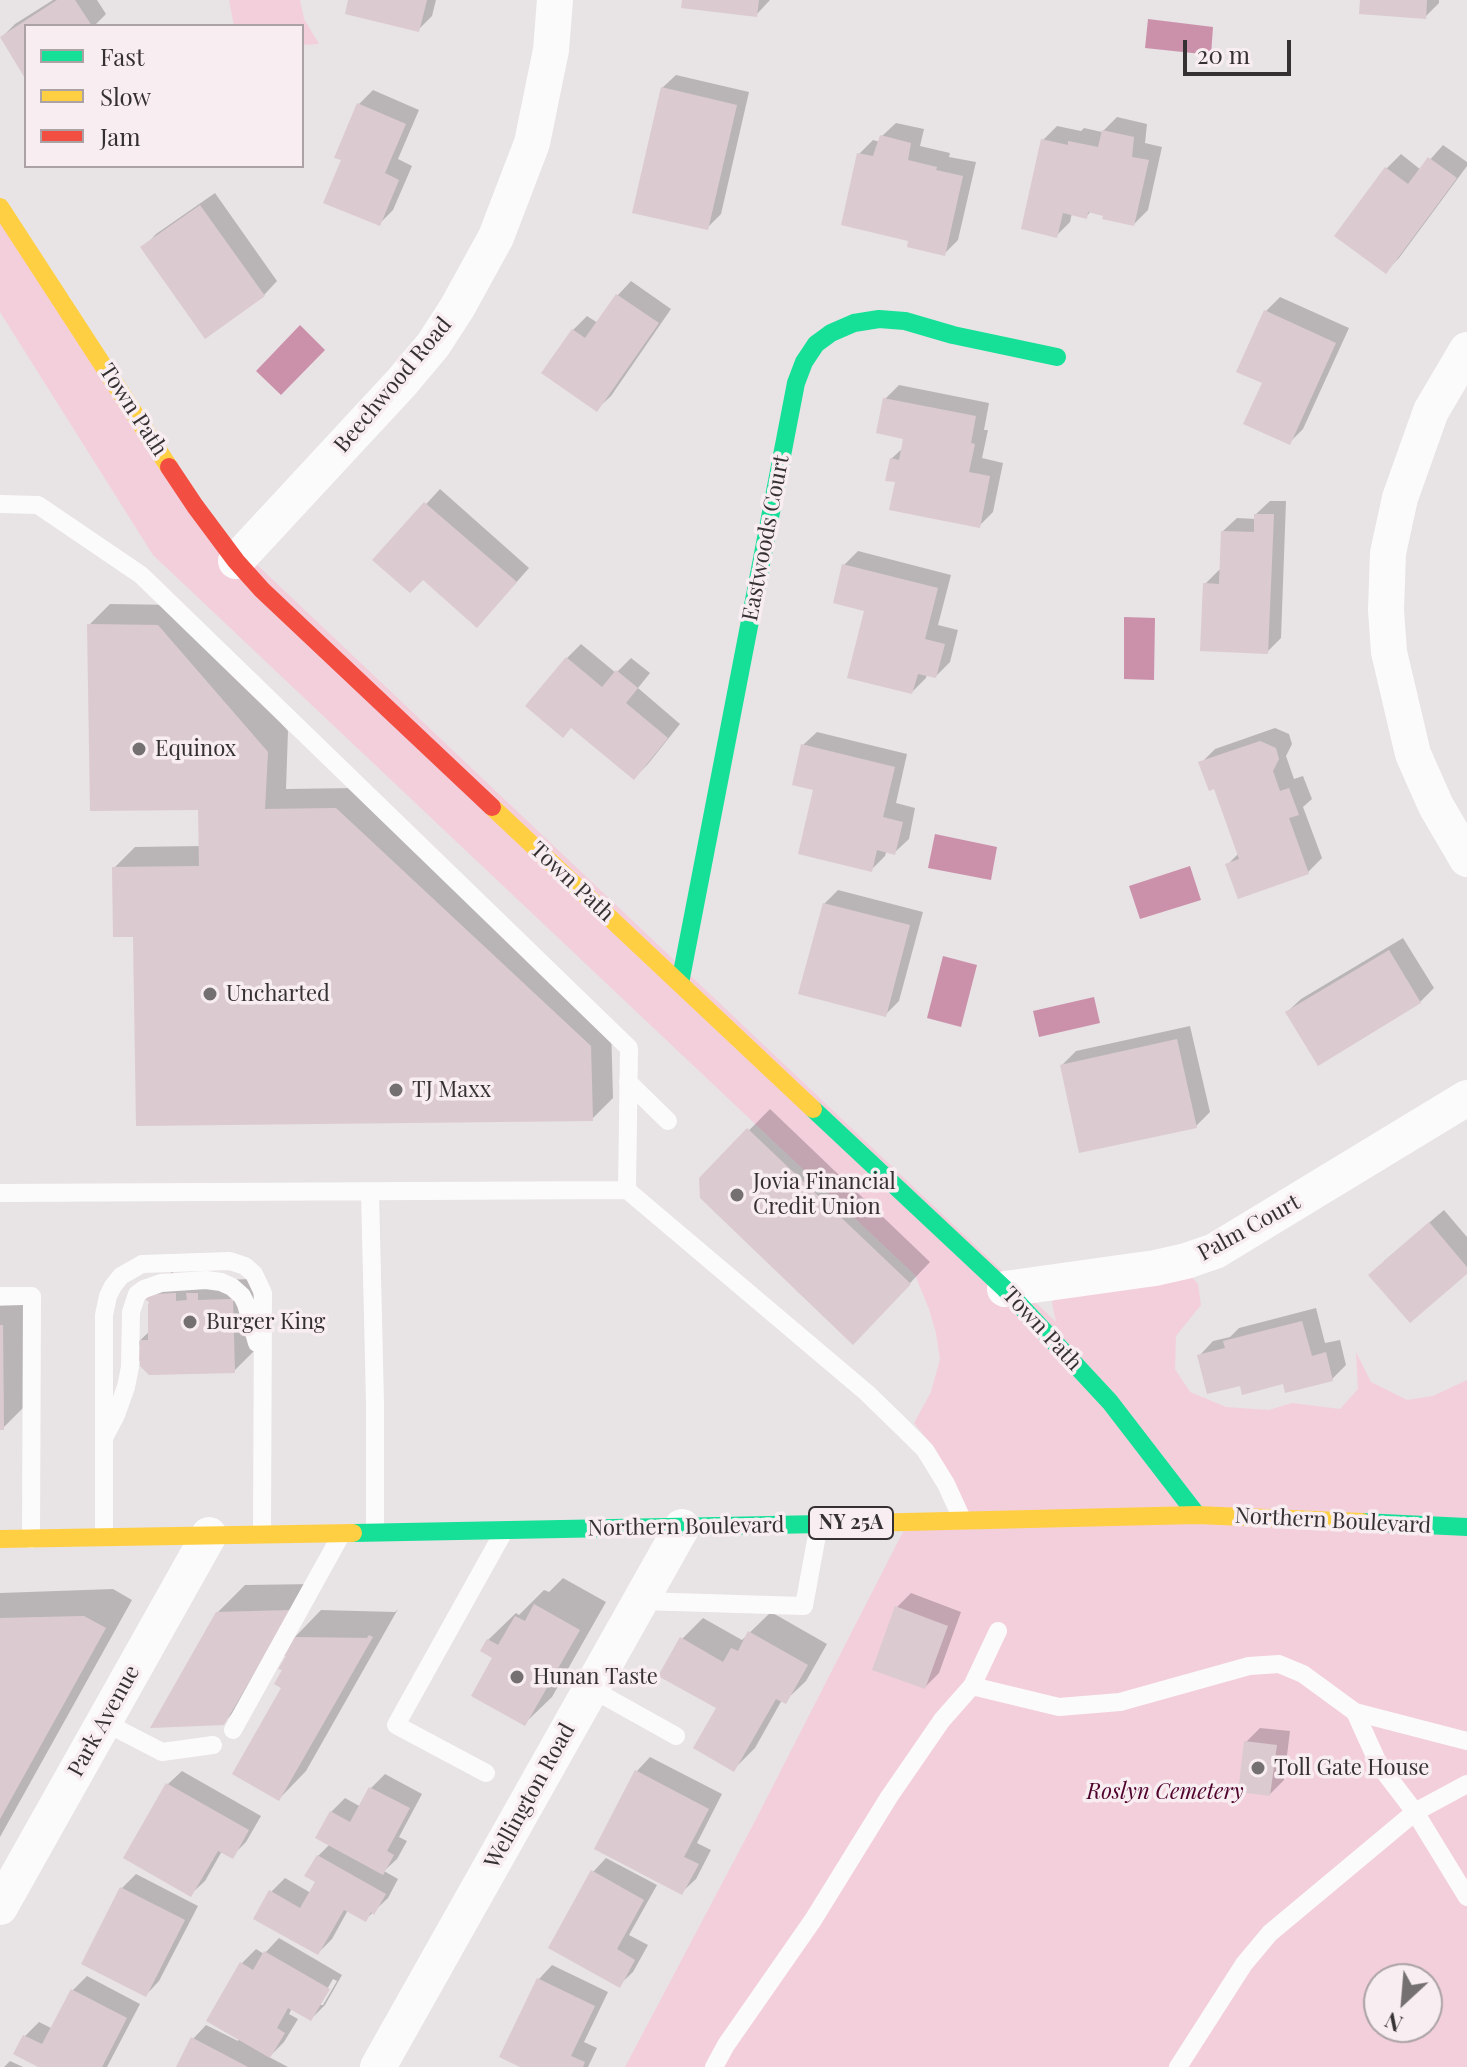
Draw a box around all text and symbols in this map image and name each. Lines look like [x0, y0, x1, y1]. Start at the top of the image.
legend [24, 24, 304, 168]
scale bar [1187, 24, 1295, 74]
text: 20 m [1197, 38, 1250, 70]
text: Fast [100, 40, 145, 72]
text: Slow [100, 80, 151, 112]
text: Jam [100, 120, 141, 152]
street label: Beechwood Road [329, 312, 457, 458]
street label: Town Path [93, 359, 173, 461]
street label: Eastwoods Court [737, 453, 795, 623]
place label: Equinox [155, 736, 236, 762]
marker: Equinox [130, 740, 148, 758]
street label: Town Path [525, 837, 619, 927]
place label: Uncharted [226, 981, 330, 1007]
marker: Uncharted [201, 985, 219, 1003]
place label: TJ Maxx [412, 1077, 491, 1103]
marker: TJ Maxx [387, 1081, 405, 1099]
place label: Jovia Financial Credit Union [753, 1169, 896, 1220]
marker: Jovia Financial Credit Union [728, 1186, 746, 1204]
street label: Palm Court [1193, 1189, 1305, 1267]
street label: Town Path [997, 1282, 1087, 1376]
place label: Burger King [206, 1309, 325, 1335]
marker: Burger King [181, 1313, 199, 1331]
street label: Northern Boulevard [1234, 1503, 1432, 1539]
road number: NY 25A [809, 1507, 893, 1539]
street label: Northern Boulevard [587, 1512, 785, 1542]
street label: Park Avenue [63, 1661, 145, 1781]
place label: Hunan Taste [533, 1664, 658, 1690]
marker: Hunan Taste [508, 1668, 526, 1686]
street label: Wellington Road [479, 1719, 581, 1873]
place label: Toll Gate House [1274, 1755, 1429, 1781]
marker: Toll Gate House [1249, 1759, 1267, 1777]
park label: Roslyn Cemetery [1087, 1779, 1243, 1805]
north arrow [1363, 1963, 1443, 2043]
text: N [1380, 2006, 1407, 2040]

